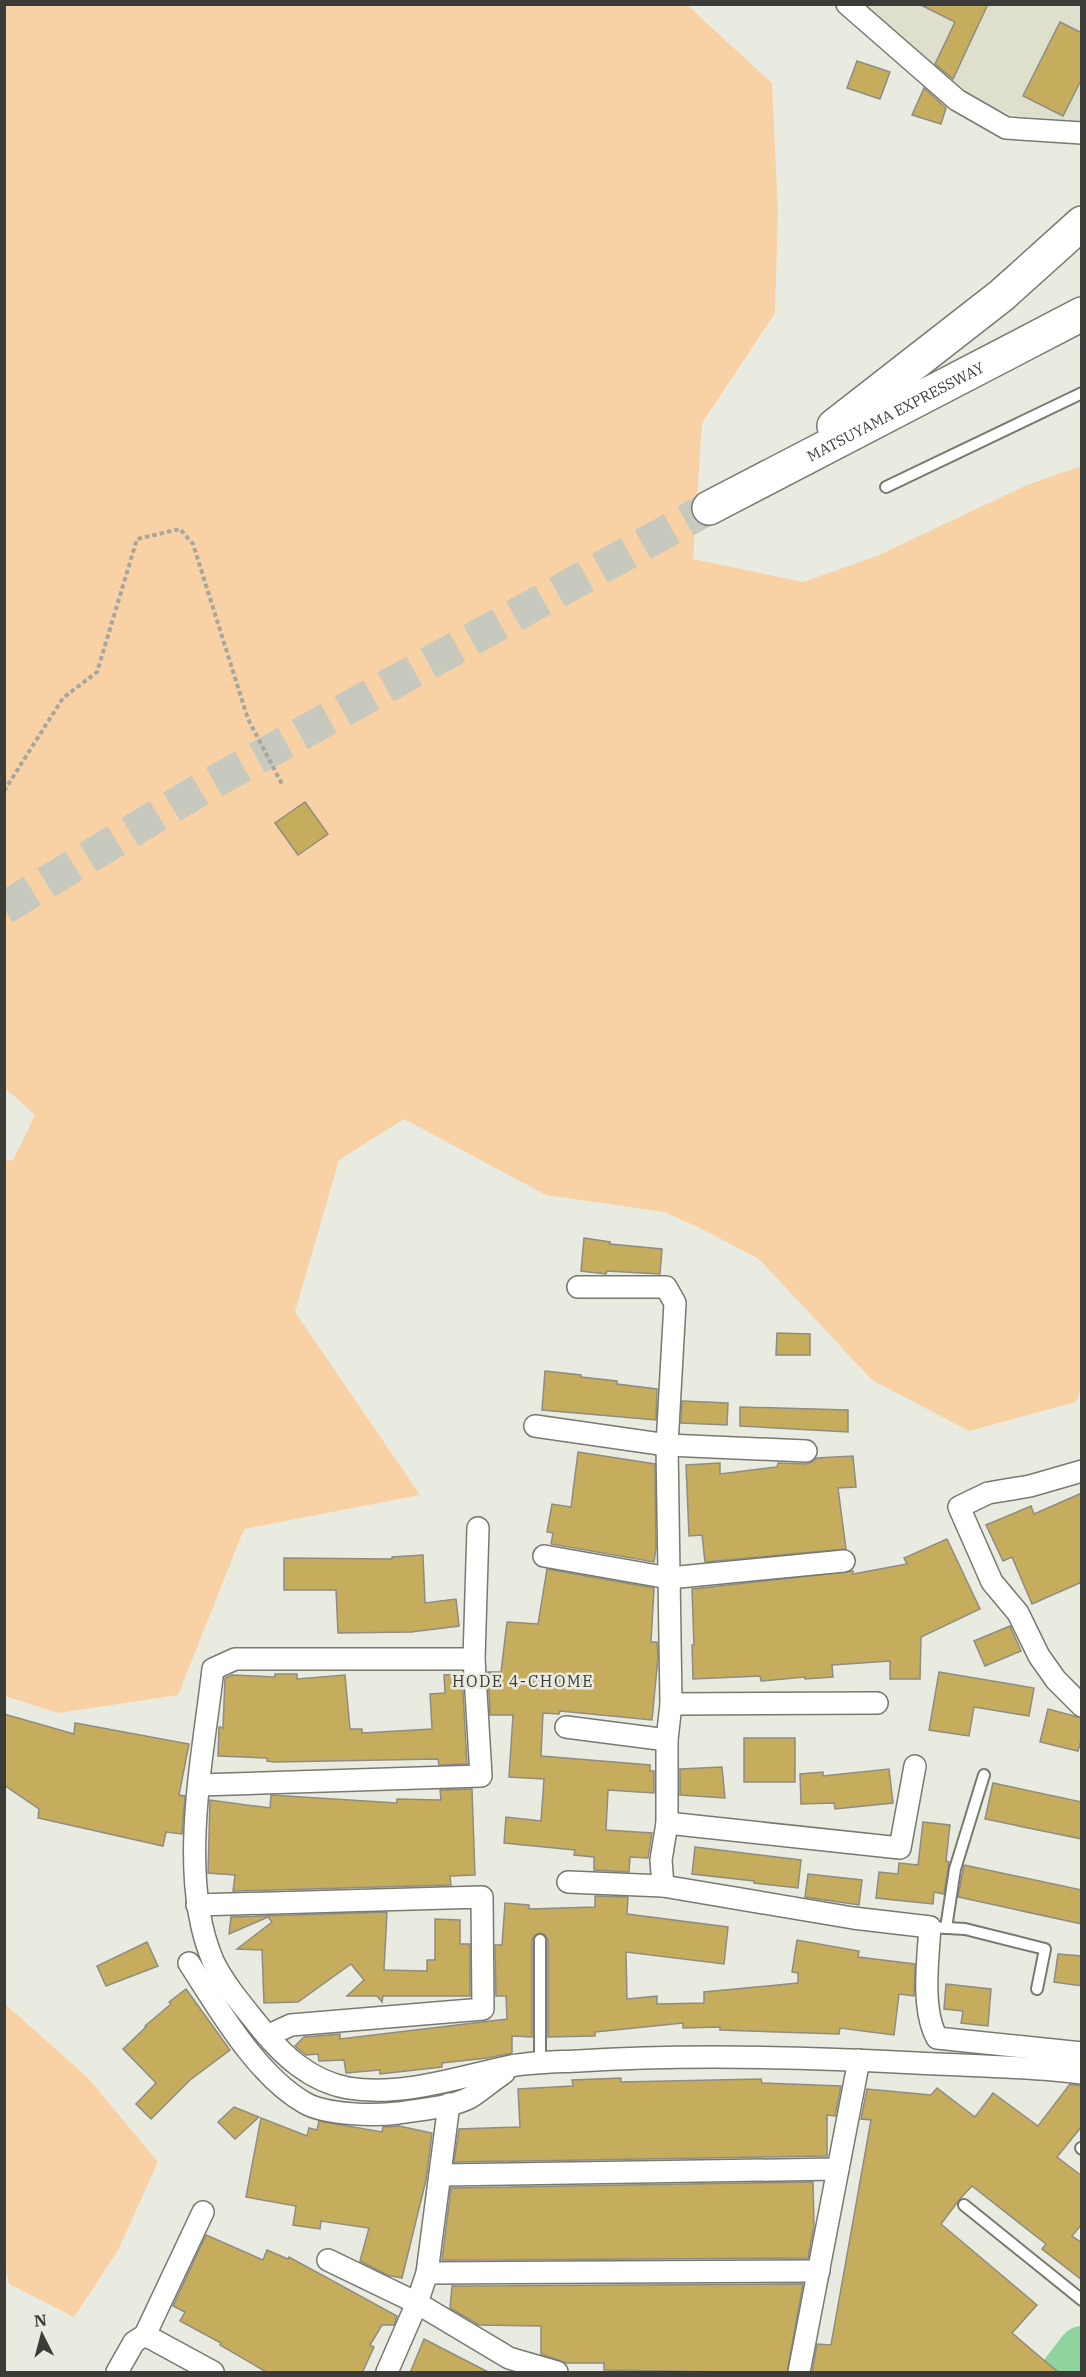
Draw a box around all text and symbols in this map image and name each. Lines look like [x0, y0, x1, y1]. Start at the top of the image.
street label: MATSUYAMA EXPRESSWAY [803, 357, 988, 465]
district label: HODE 4-CHOME [452, 1671, 594, 1691]
north arrow [12, 2305, 72, 2365]
text: N [33, 2309, 48, 2331]

